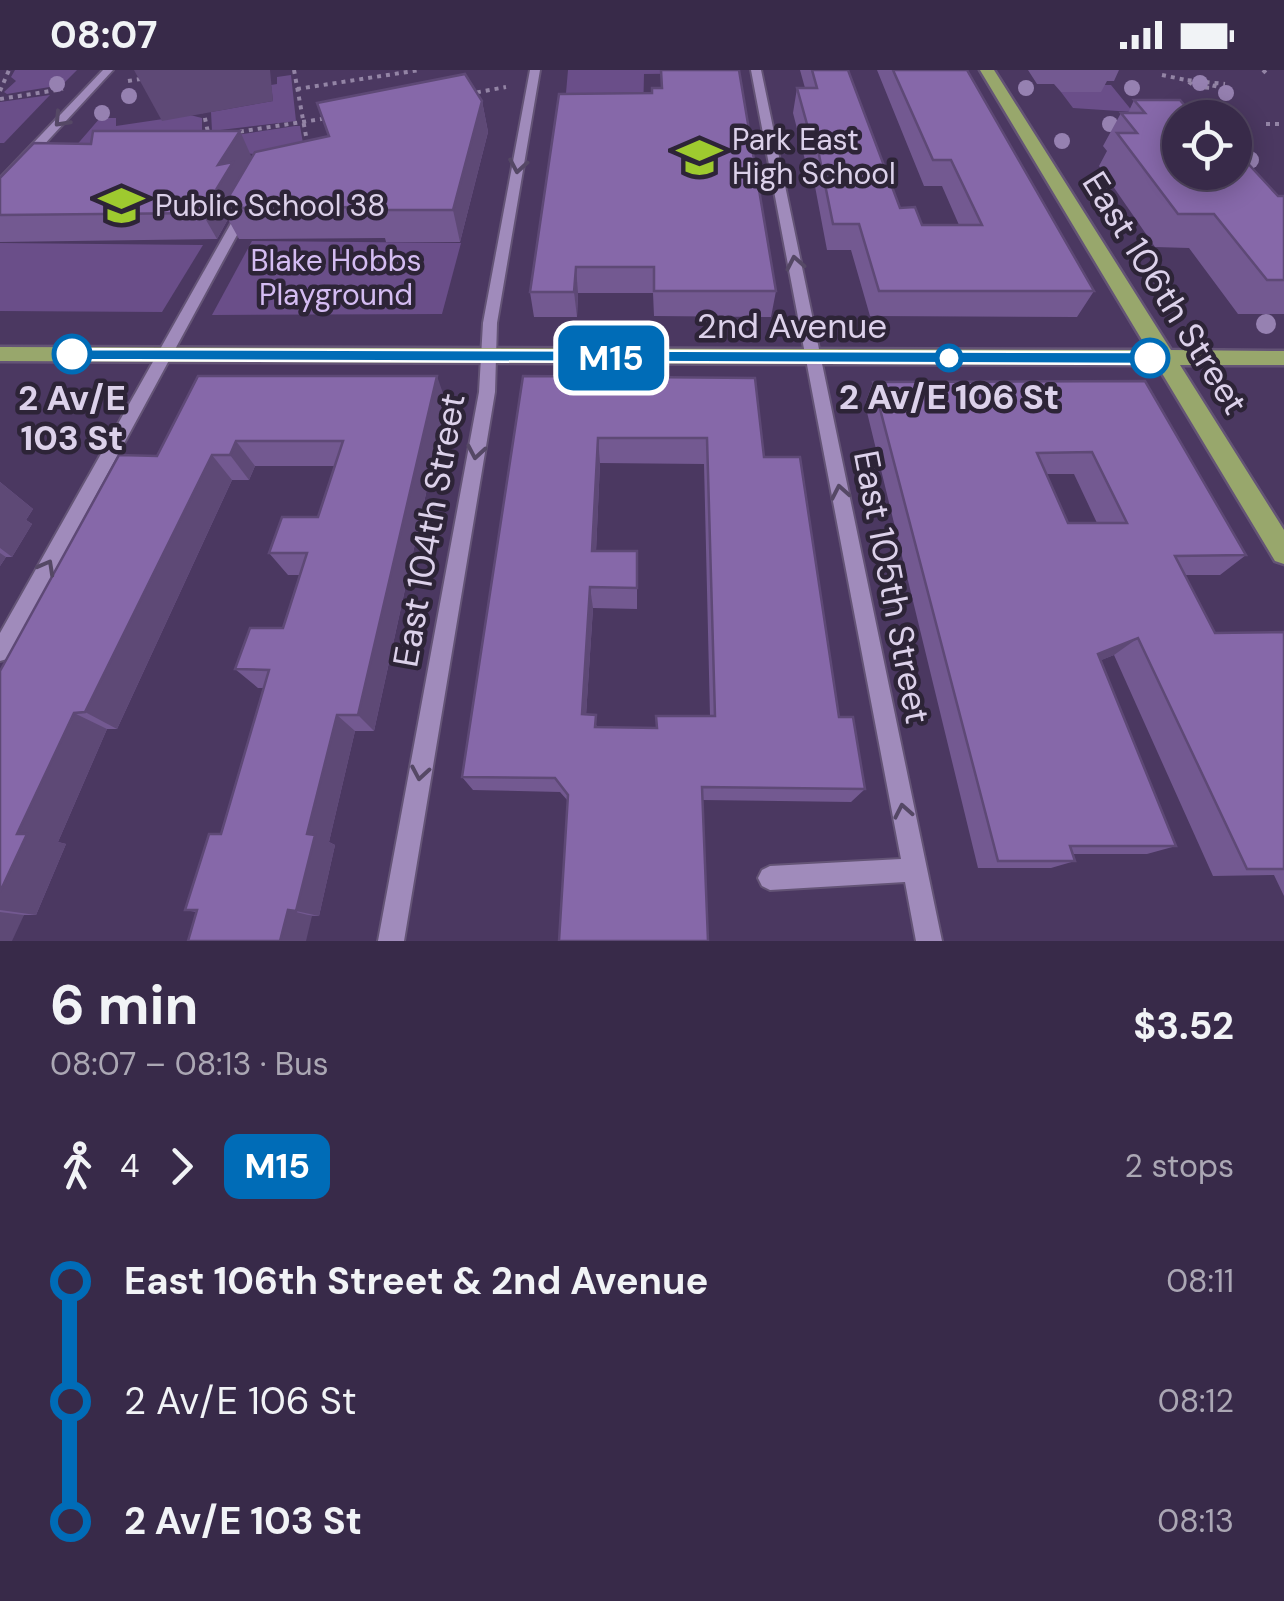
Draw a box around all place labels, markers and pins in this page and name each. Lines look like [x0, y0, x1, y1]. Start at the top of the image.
place label: Park East High School [732, 120, 896, 193]
school or university icon: Park East High School [675, 133, 723, 181]
school or university icon: Public School 38 [98, 182, 146, 230]
place label: Public School 38 [155, 186, 385, 225]
marker: 2 Av/E 103 St [53, 335, 91, 373]
unlabelled marker [1131, 339, 1169, 377]
marker: 2 Av/E 106 St [936, 345, 962, 371]
place label: 2 Av/E 106 St [839, 374, 1059, 420]
place label: 2 Av/E 103 St [18, 375, 126, 461]

